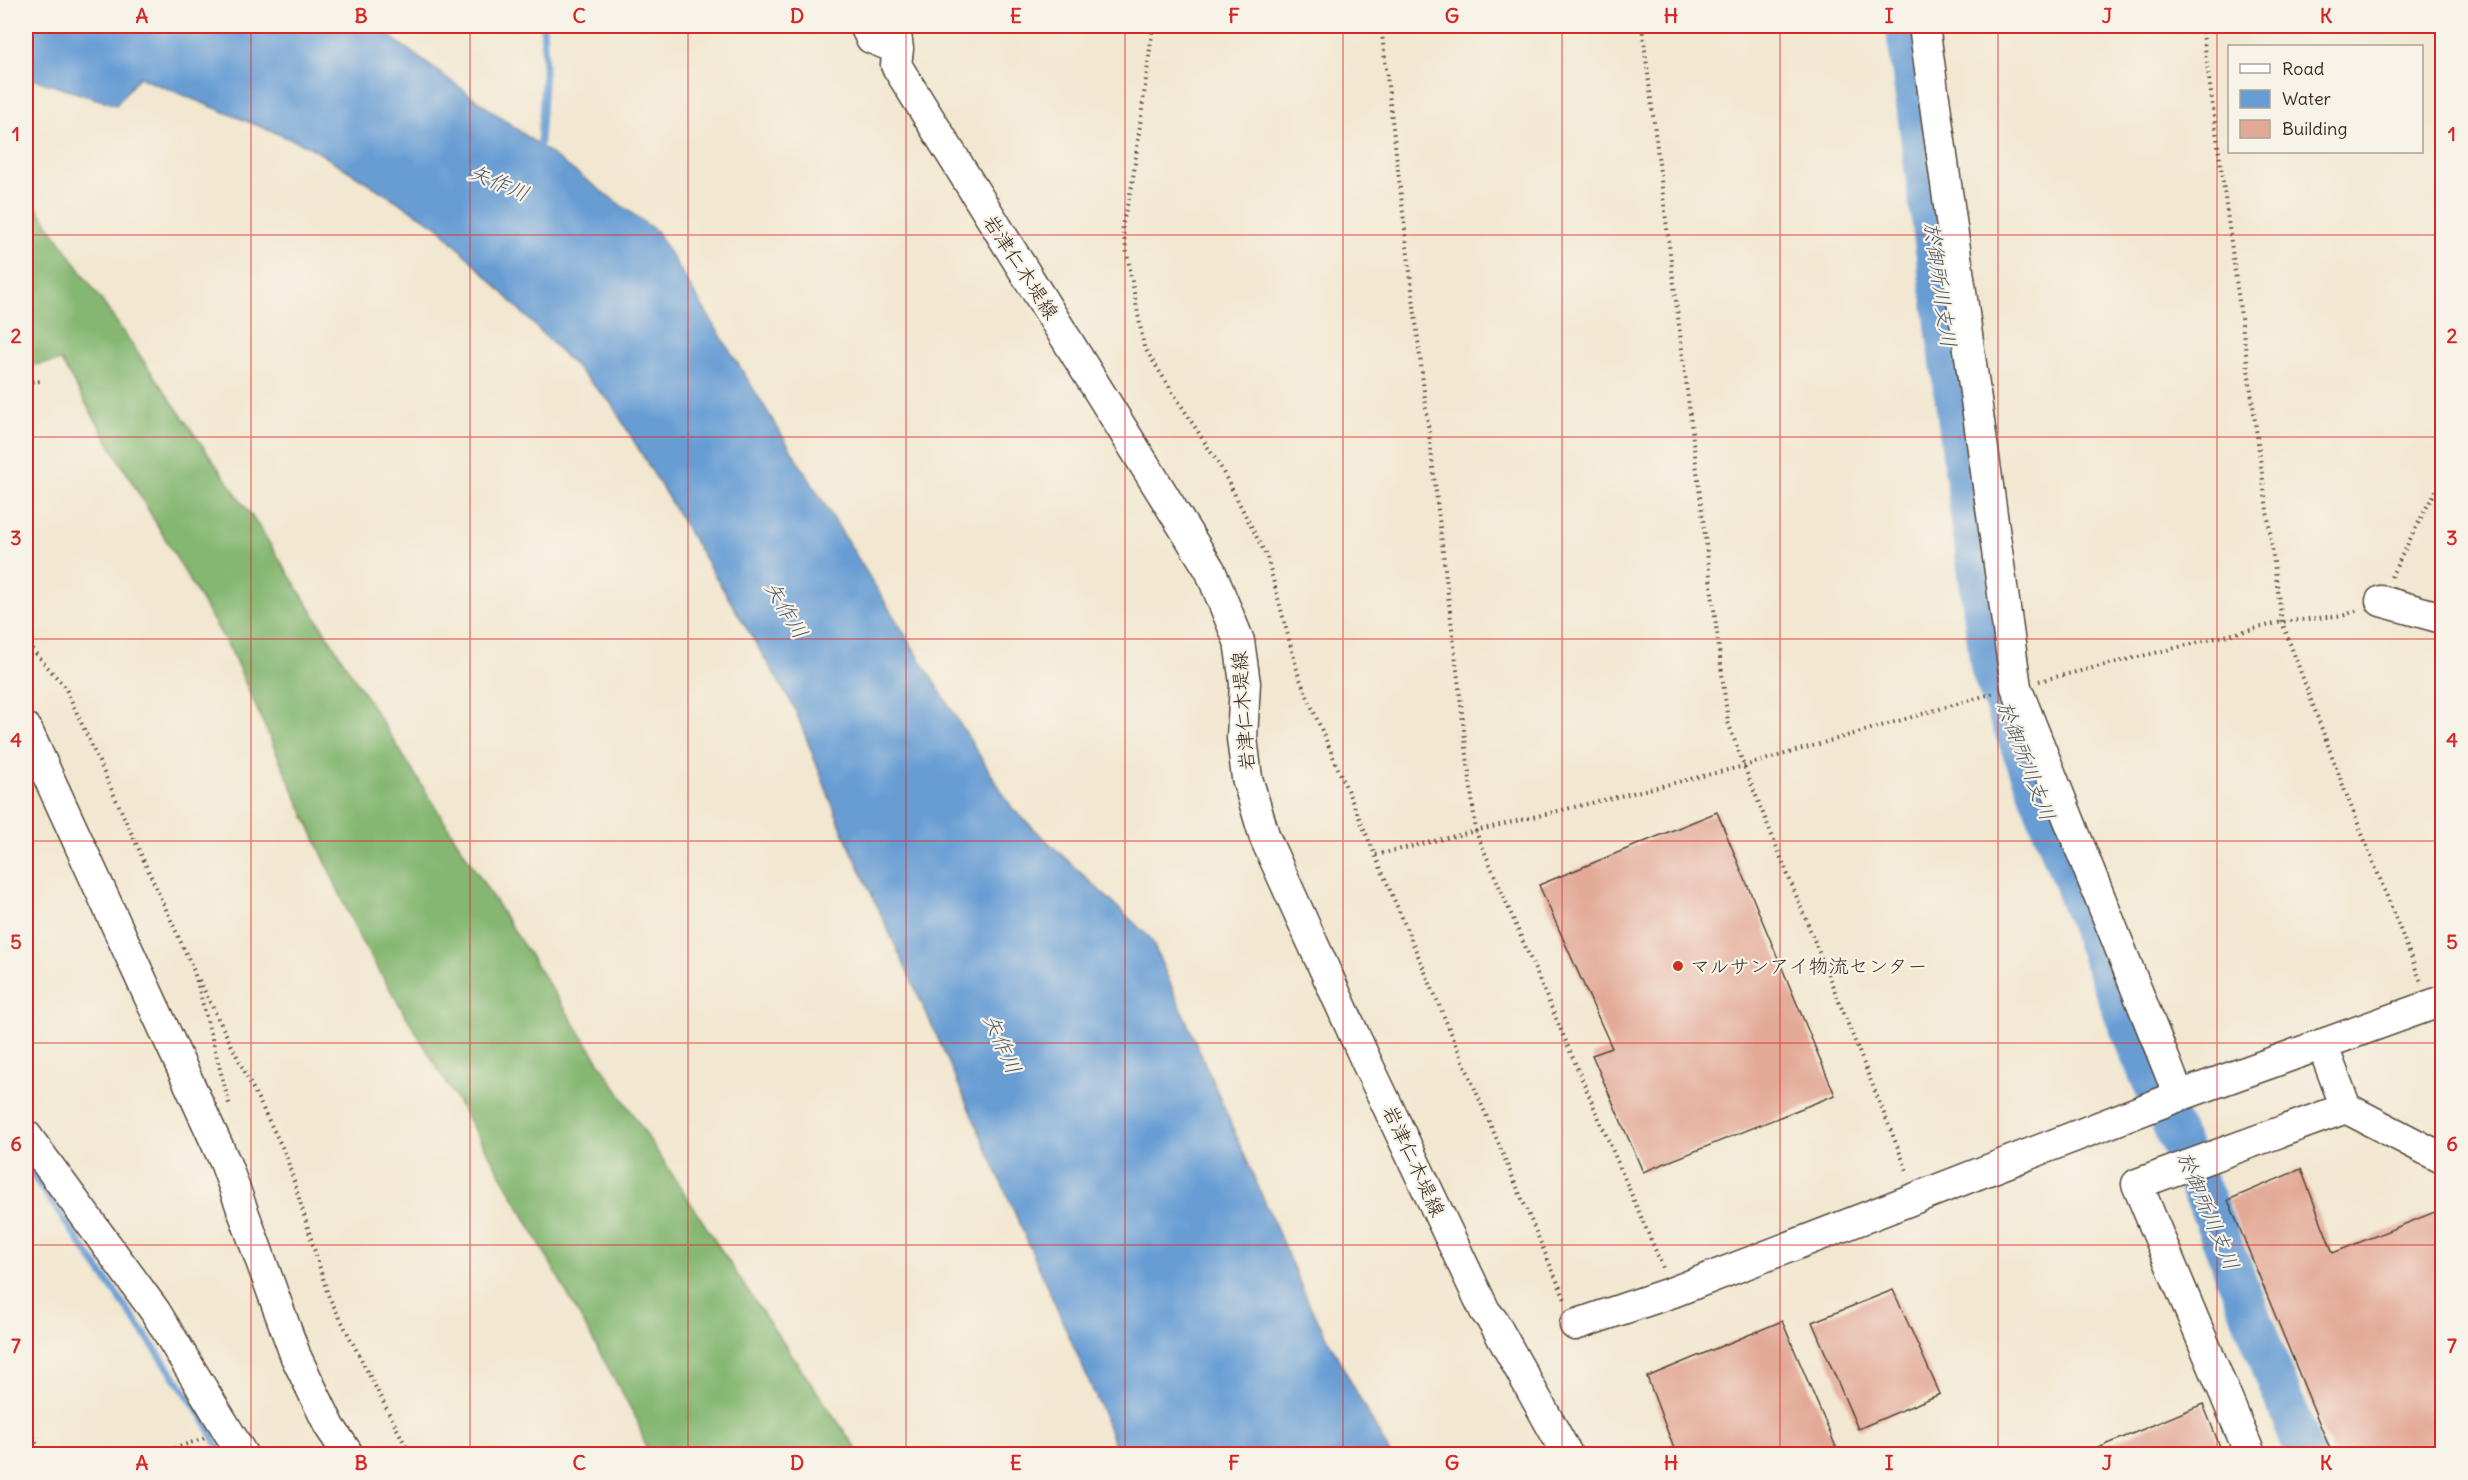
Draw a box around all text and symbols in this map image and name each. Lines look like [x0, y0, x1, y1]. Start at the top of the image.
text: A [136, 3, 149, 28]
text: B [354, 3, 368, 28]
text: C [572, 3, 586, 28]
text: D [790, 3, 804, 28]
text: E [1010, 3, 1022, 28]
text: F [1228, 3, 1240, 28]
text: G [1445, 3, 1459, 28]
text: H [1664, 3, 1678, 28]
text: I [1885, 3, 1894, 28]
text: J [2102, 3, 2113, 28]
text: K [2320, 3, 2333, 28]
legend [2228, 45, 2423, 153]
text: Road [2282, 57, 2325, 80]
text: Water [2282, 87, 2332, 110]
text: Building [2282, 117, 2347, 140]
text: 1 [12, 121, 20, 146]
text: 1 [2448, 121, 2456, 146]
water label: 矢作川 [465, 158, 533, 207]
street label: 岩津仁木堤線 [978, 210, 1065, 324]
water label: 於御所川支川 [1918, 221, 1963, 349]
text: 2 [11, 323, 22, 348]
text: 2 [2447, 323, 2458, 348]
text: 3 [10, 525, 22, 550]
text: 3 [2446, 525, 2458, 550]
water label: 矢作川 [759, 576, 814, 644]
street label: 岩津仁木堤線 [1226, 650, 1259, 772]
water label: 於御所川支川 [1991, 697, 2062, 824]
text: 4 [10, 727, 22, 752]
text: 4 [2446, 727, 2458, 752]
text: 5 [10, 929, 22, 954]
text: 5 [2446, 929, 2458, 954]
place label: マルサンアイ物流センター [1690, 953, 1928, 978]
marker: マルサンアイ物流センター [1671, 959, 1685, 973]
water label: 矢作川 [977, 1010, 1028, 1078]
street label: 岩津仁木堤線 [1378, 1101, 1451, 1220]
text: 6 [10, 1131, 22, 1156]
text: 6 [2446, 1131, 2458, 1156]
water label: 於御所川支川 [2171, 1148, 2246, 1274]
text: 7 [11, 1333, 21, 1358]
text: 7 [2447, 1333, 2457, 1358]
text: A [136, 1450, 149, 1475]
text: B [354, 1450, 368, 1475]
text: C [572, 1450, 586, 1475]
text: D [790, 1450, 804, 1475]
text: E [1010, 1450, 1022, 1475]
text: F [1228, 1450, 1240, 1475]
text: G [1445, 1450, 1459, 1475]
text: H [1664, 1450, 1678, 1475]
text: I [1885, 1450, 1894, 1475]
text: J [2102, 1450, 2113, 1475]
text: K [2320, 1450, 2333, 1475]

